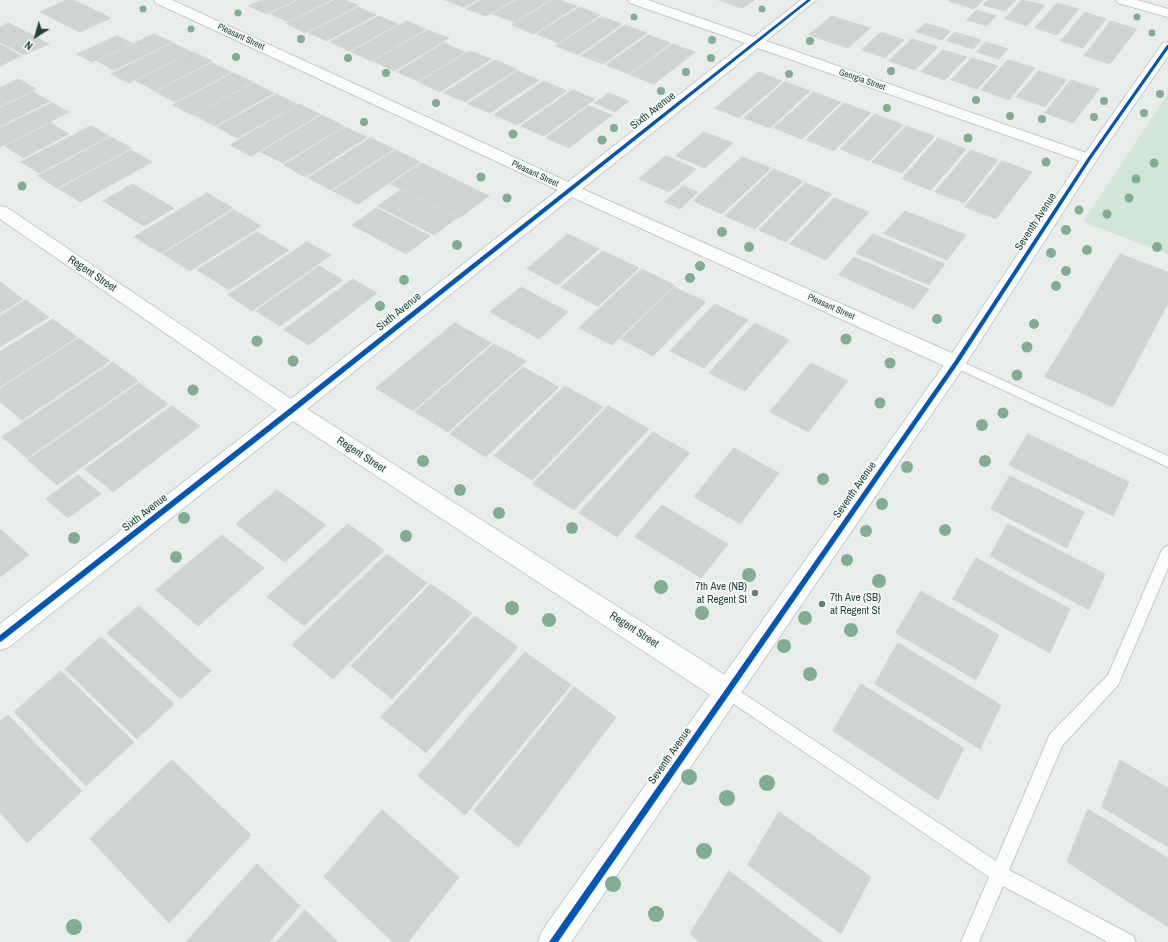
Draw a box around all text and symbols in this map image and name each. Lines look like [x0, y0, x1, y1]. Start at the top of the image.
north arrow [16, 16, 56, 56]
street label: Pleasant Street [216, 21, 266, 53]
text: N [22, 38, 36, 53]
street label: Georgia Street [837, 67, 887, 93]
street label: Sixth Avenue [628, 89, 678, 133]
street label: Pleasant Street [510, 158, 560, 190]
street label: Seventh Avenue [1012, 191, 1060, 253]
street label: Regent Street [65, 253, 119, 295]
street label: Sixth Avenue [374, 290, 424, 334]
street label: Pleasant Street [806, 292, 856, 322]
street label: Regent Street [334, 434, 388, 476]
street label: Seventh Avenue [831, 459, 879, 521]
street label: Sixth Avenue [120, 491, 170, 535]
place label: 7th Ave (NB) at Regent St [696, 580, 747, 606]
marker: 7th Ave (NB) at Regent St [750, 588, 760, 598]
place label: 7th Ave (SB) at Regent St [830, 591, 881, 617]
marker: 7th Ave (SB) at Regent St [817, 599, 827, 609]
street label: Regent Street [607, 609, 661, 651]
street label: Seventh Avenue [646, 725, 694, 787]

